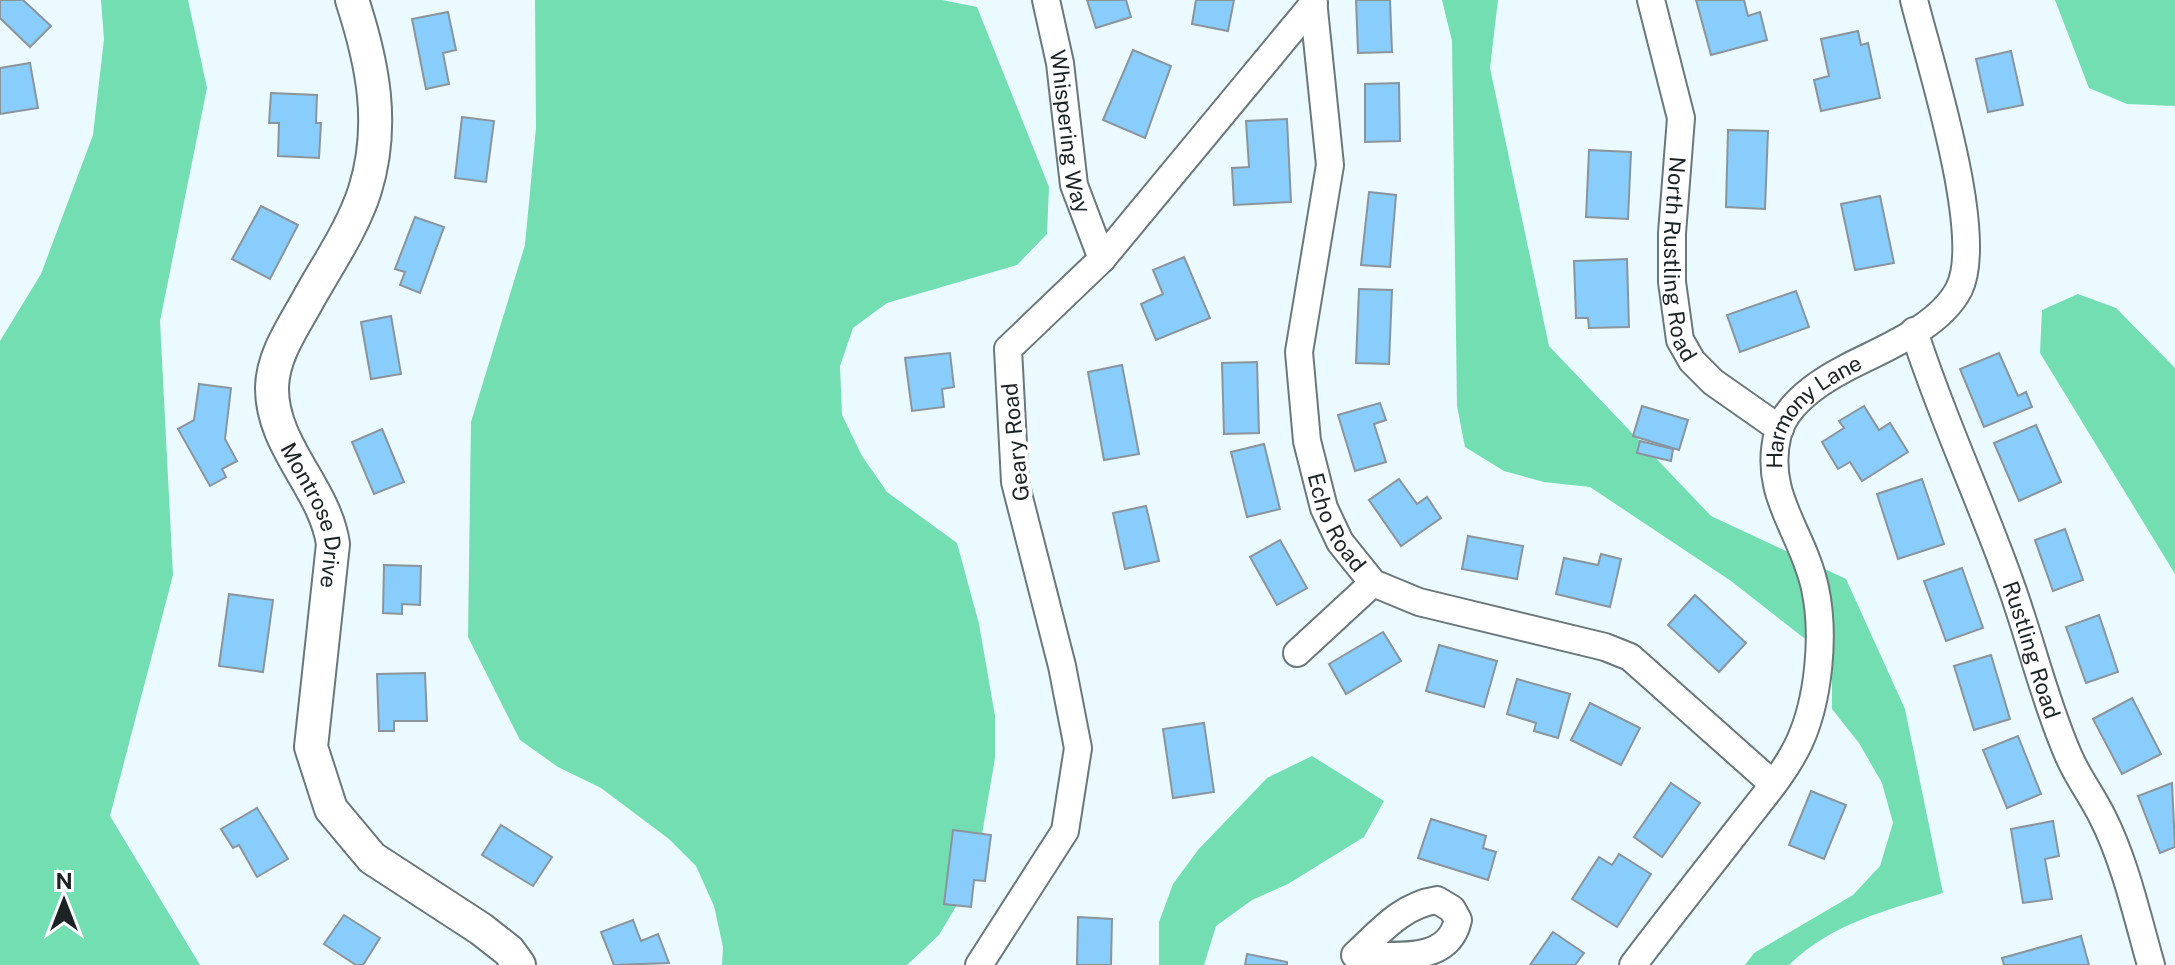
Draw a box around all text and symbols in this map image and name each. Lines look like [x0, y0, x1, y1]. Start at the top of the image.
street label: Whispering Way [1044, 47, 1097, 217]
street label: North Rustling Road [1659, 156, 1703, 366]
street label: Harmony Lane [1761, 349, 1866, 469]
street label: Geary Road [996, 382, 1034, 502]
street label: Montrose Drive [275, 438, 347, 589]
street label: Echo Road [1303, 470, 1372, 577]
street label: Rustling Road [1997, 578, 2066, 722]
north arrow [24, 861, 104, 941]
text: N [55, 868, 73, 894]

